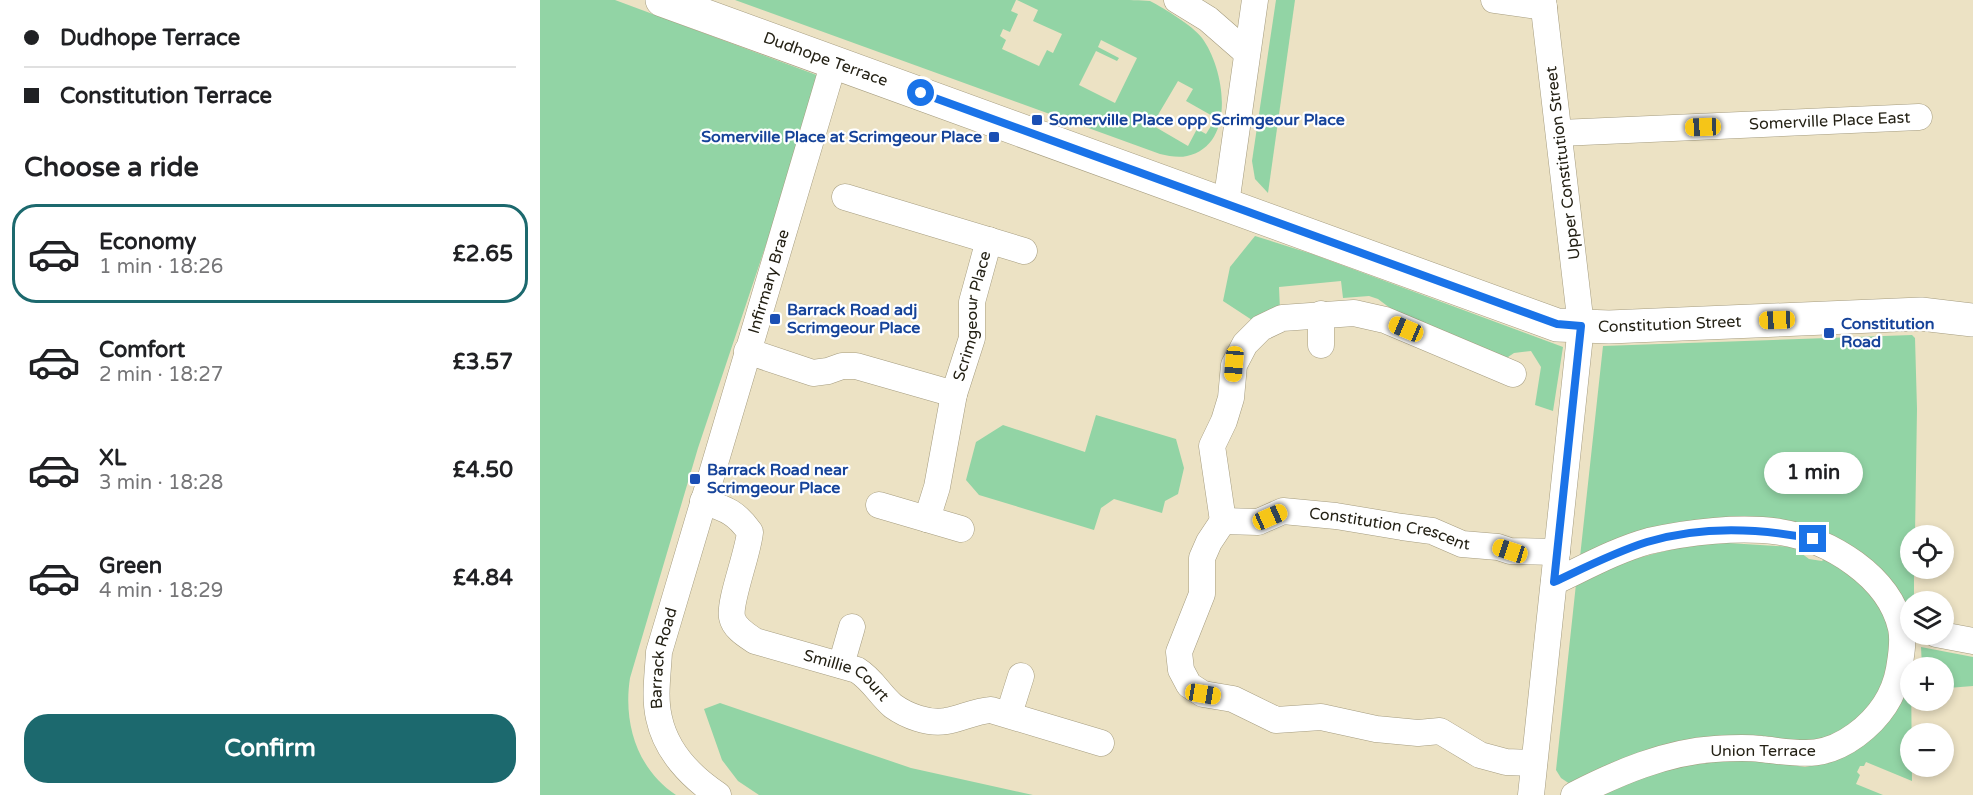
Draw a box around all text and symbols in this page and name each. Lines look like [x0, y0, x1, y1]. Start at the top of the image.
text: Dudhope Terrace [60, 25, 240, 51]
street label: Dudhope Terrace [760, 28, 891, 91]
street label: Upper Constitution Street [1541, 65, 1585, 261]
route start [907, 79, 934, 106]
text: Constitution Terrace [60, 83, 272, 109]
street label: Somerville Place East [1749, 107, 1911, 135]
place label: Somerville Place opp Scrimgeour Place [1049, 110, 1345, 130]
marker: Somerville Place opp Scrimgeour Place [1030, 113, 1044, 127]
car [1685, 117, 1721, 137]
place label: Somerville Place at Scrimgeour Place [701, 127, 982, 147]
marker: Somerville Place at Scrimgeour Place [987, 130, 1001, 144]
text: Choose a ride [24, 151, 199, 184]
icon: car [27, 227, 81, 281]
street label: Infirmary Brae [744, 227, 794, 336]
text: Economy [99, 229, 196, 255]
text: £2.65 [453, 241, 513, 267]
street label: Scrimgeour Place [949, 249, 995, 384]
text: 1 min · 18:26 [99, 255, 223, 279]
place label: Barrack Road adj Scrimgeour Place [787, 300, 920, 338]
car [1759, 310, 1795, 330]
street label: Constitution Street [1598, 311, 1742, 337]
marker: Barrack Road adj Scrimgeour Place [768, 312, 782, 326]
car [1386, 314, 1426, 344]
place label: Constitution Road [1841, 314, 1934, 352]
marker: Constitution Road [1822, 326, 1836, 340]
icon: car [27, 335, 81, 389]
text: Comfort [99, 337, 185, 363]
car [1223, 345, 1245, 383]
text: £3.57 [453, 349, 513, 375]
text: 2 min · 18:27 [99, 363, 223, 387]
icon: car [27, 443, 81, 497]
text: XL [99, 445, 126, 471]
callout: 1 min [1764, 452, 1862, 494]
text: £4.50 [453, 457, 513, 483]
place label: Barrack Road near Scrimgeour Place [707, 460, 849, 498]
text: 1 min [1787, 461, 1840, 485]
text: 3 min · 18:28 [99, 471, 223, 495]
marker: Barrack Road near Scrimgeour Place [688, 472, 702, 486]
car [1250, 501, 1290, 533]
street label: Constitution Crescent [1308, 504, 1471, 555]
route end [1799, 525, 1826, 552]
map controls [1900, 525, 1954, 777]
button: locate [1900, 525, 1954, 579]
car [1490, 537, 1530, 565]
icon: car [27, 551, 81, 605]
text: Green [99, 553, 162, 579]
text: £4.84 [453, 565, 513, 591]
text: 4 min · 18:29 [99, 579, 223, 603]
button: layers [1900, 591, 1954, 645]
street label: Barrack Road [646, 605, 682, 710]
street label: Smillie Court [801, 645, 893, 706]
button: + [1900, 657, 1954, 711]
car [1184, 682, 1222, 706]
button: Confirm [24, 714, 516, 783]
button: − [1900, 723, 1954, 777]
street label: Union Terrace [1710, 741, 1816, 761]

